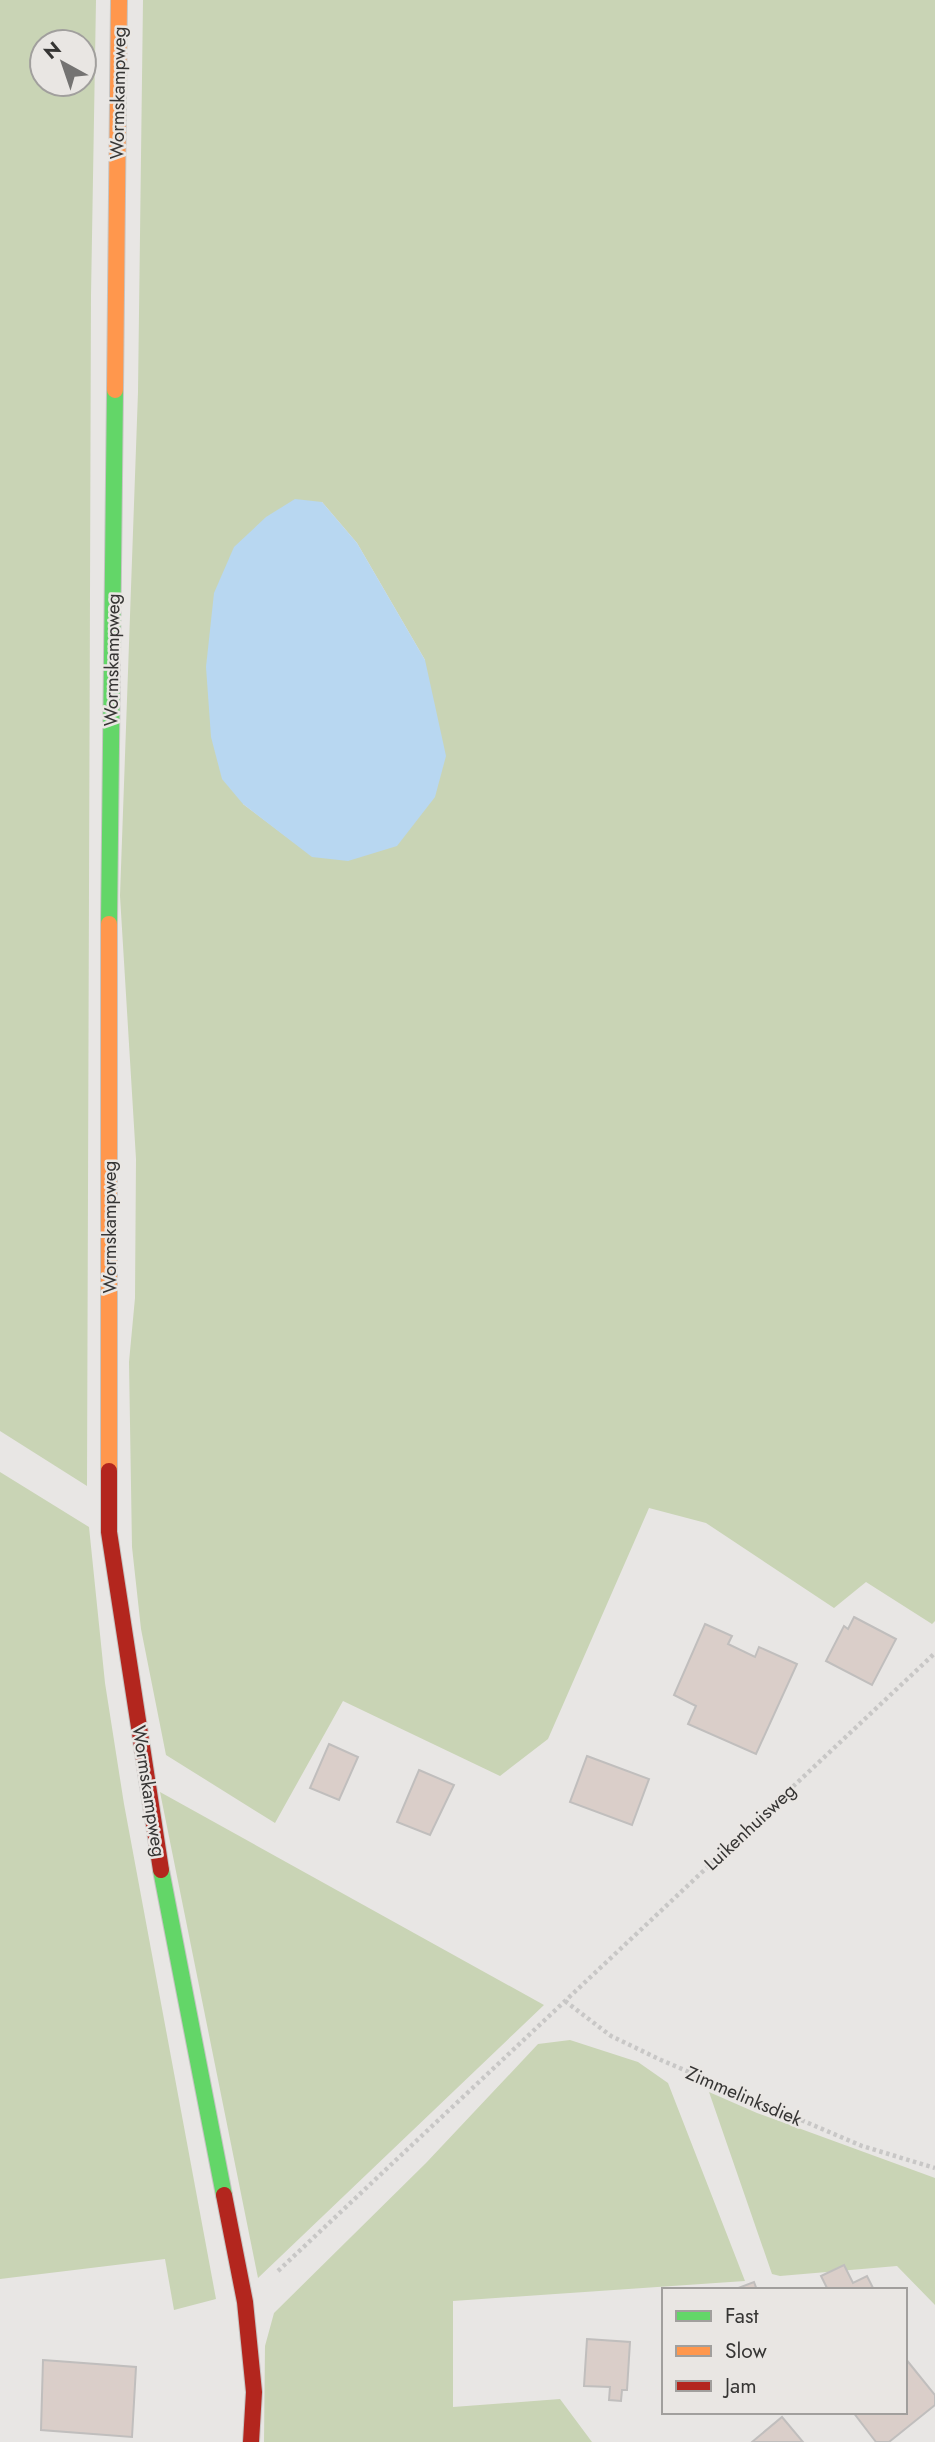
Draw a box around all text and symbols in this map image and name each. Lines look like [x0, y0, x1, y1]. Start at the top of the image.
street label: Wormskampweg [103, 26, 133, 160]
north arrow [28, 28, 98, 98]
text: N [38, 35, 67, 66]
street label: Wormskampweg [97, 593, 127, 727]
street label: Wormskampweg [96, 1161, 123, 1293]
street label: Wormskampweg [125, 1723, 173, 1859]
street label: Luikenhuisweg [698, 1777, 802, 1877]
street label: Zimmelinksdiek [682, 2059, 807, 2133]
legend [662, 2288, 907, 2414]
text: Fast [725, 2301, 758, 2331]
text: Slow [725, 2336, 767, 2366]
text: Jam [722, 2371, 757, 2401]

